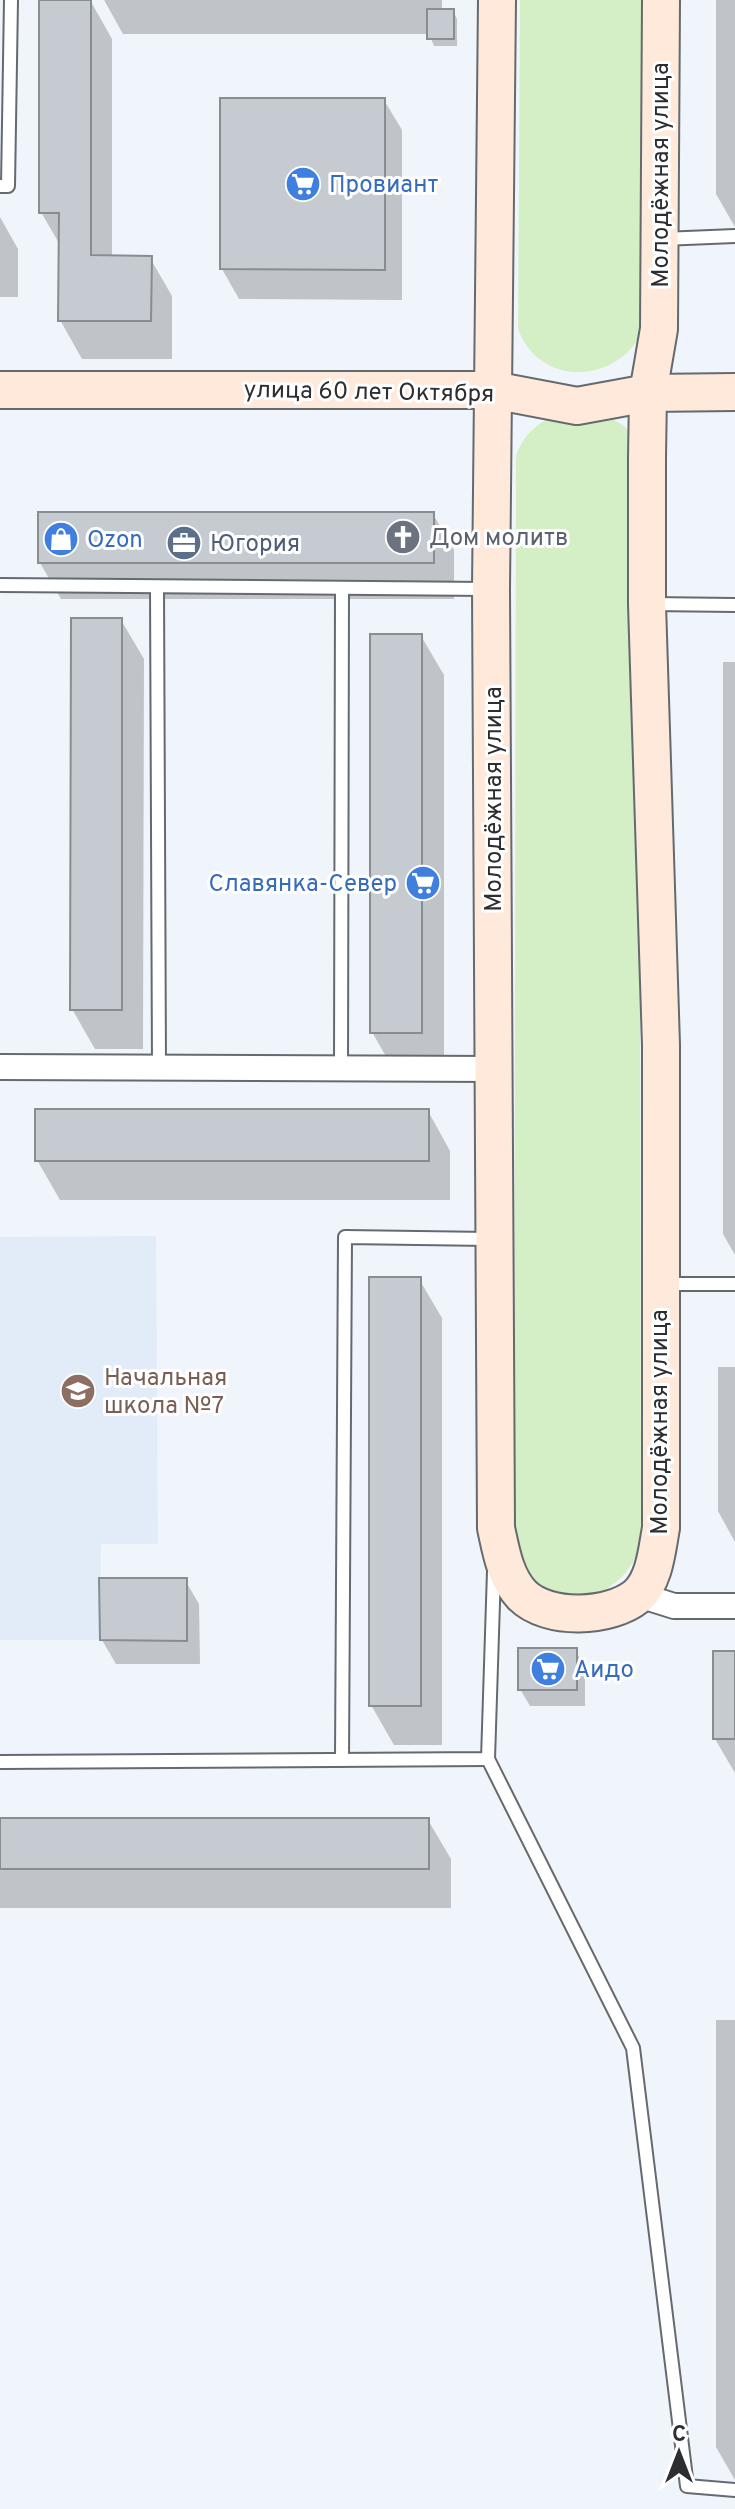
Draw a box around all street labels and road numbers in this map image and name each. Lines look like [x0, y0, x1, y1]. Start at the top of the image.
street label: Молодёжная улица [647, 62, 677, 288]
street label: улица 60 лет Октября [243, 376, 495, 410]
street label: Молодёжная улица [480, 686, 510, 912]
street label: Молодёжная улица [646, 1309, 676, 1535]

